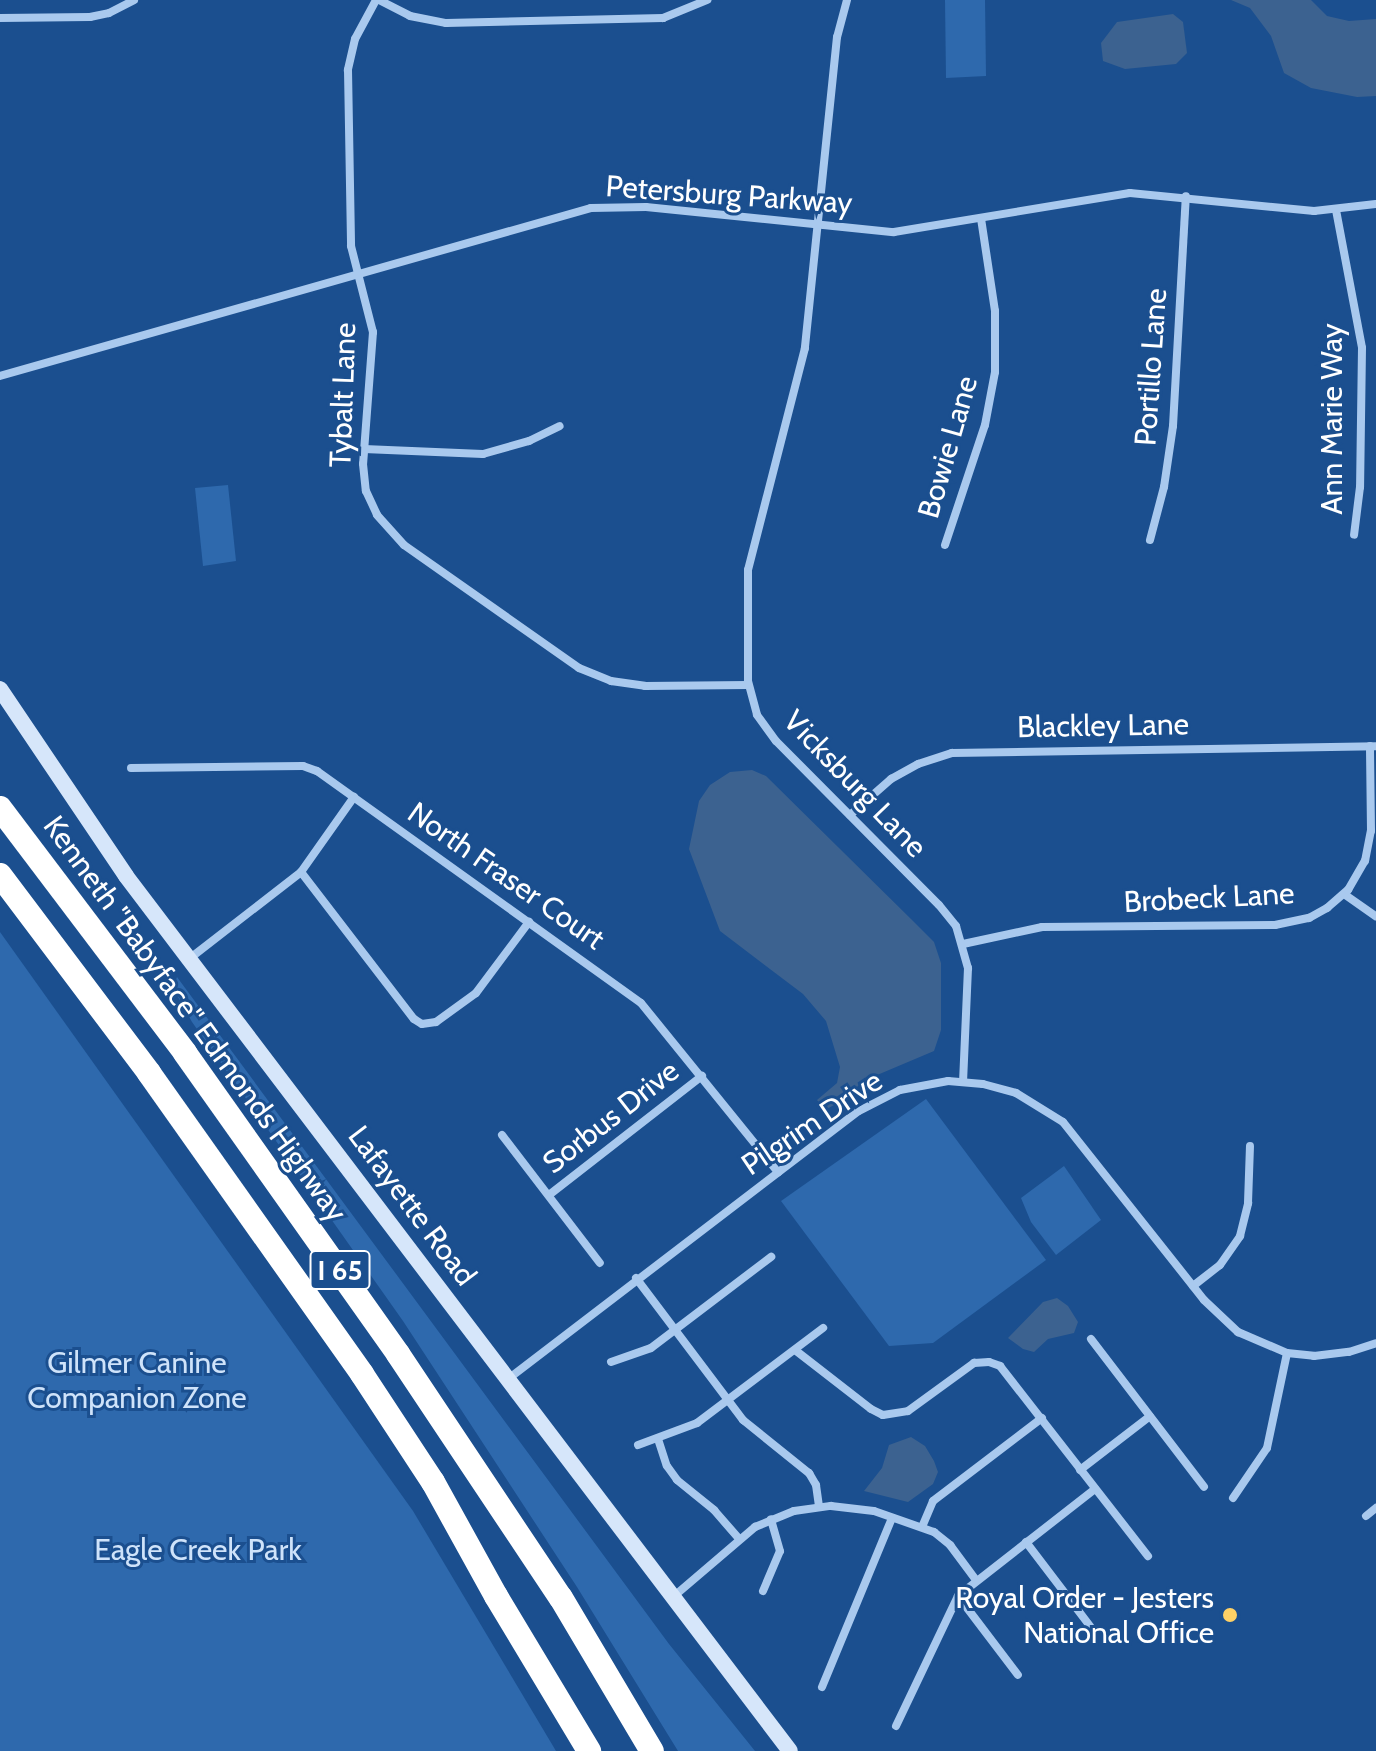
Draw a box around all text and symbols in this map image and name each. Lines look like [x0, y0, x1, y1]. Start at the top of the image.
street label: Petersburg Parkway [604, 168, 854, 222]
street label: Portillo Lane [1128, 287, 1174, 447]
street label: Tybalt Lane [322, 322, 364, 468]
street label: Ann Marie Way [1314, 323, 1350, 515]
street label: Bowie Lane [911, 372, 985, 522]
street label: Vicksburg Lane [776, 703, 934, 865]
street label: Blackley Lane [1017, 707, 1189, 745]
street label: North Fraser Court [401, 795, 611, 957]
street label: Kenneth "Babyface" Edmonds Highway [36, 809, 354, 1229]
street label: Brobeck Lane [1123, 876, 1295, 920]
street label: Sorbus Drive [536, 1053, 686, 1181]
street label: Pilgrim Drive [735, 1063, 889, 1183]
street label: Lafayette Road [340, 1119, 484, 1293]
road number: I 65 [308, 1246, 372, 1294]
park label: Gilmer Canine Companion Zone [27, 1345, 247, 1416]
park label: Eagle Creek Park [94, 1532, 302, 1568]
place label: Royal Order - Jesters National Office [955, 1580, 1214, 1650]
marker: Royal Order - Jesters National Office [1221, 1606, 1239, 1624]

